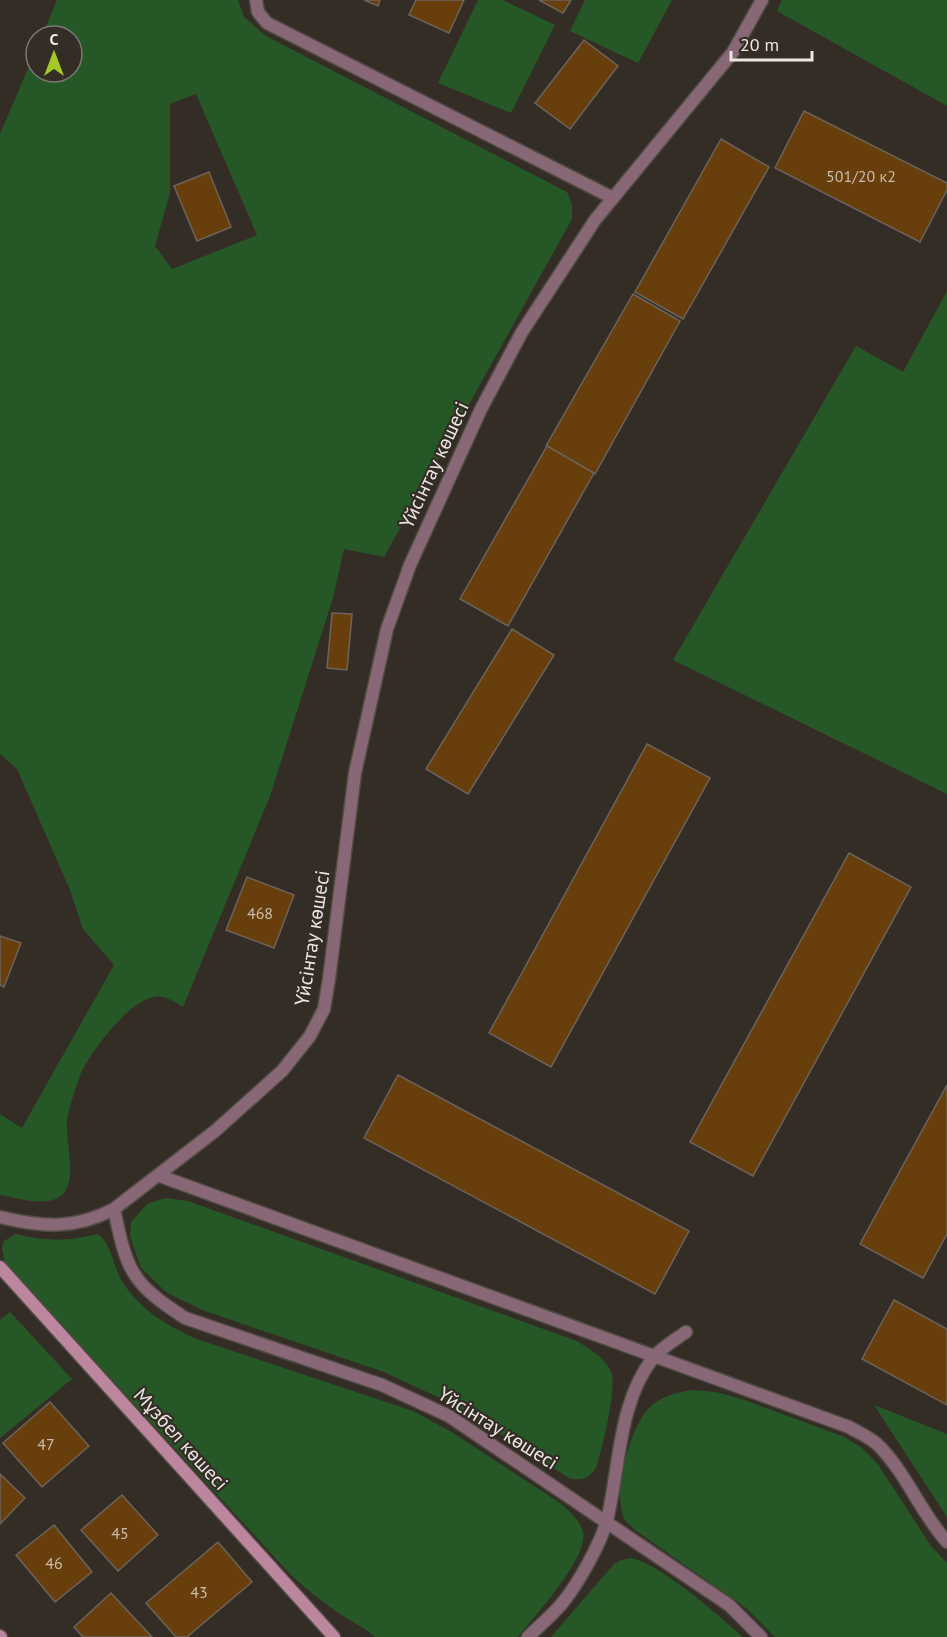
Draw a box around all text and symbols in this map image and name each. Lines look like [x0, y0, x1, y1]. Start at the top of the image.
north arrow [24, 24, 84, 84]
scale bar [731, 24, 812, 62]
text: С [50, 29, 59, 49]
text: 20 m [740, 33, 779, 56]
house number: 501/20 к2 [826, 166, 896, 186]
street label: Үйсінтау көшесі [393, 397, 475, 533]
street label: Үйсінтау көшесі [288, 868, 336, 1008]
house number: 468 [247, 903, 273, 923]
street label: Үйсінтау көшесі [433, 1381, 563, 1475]
street label: Мұзбел көшесі [128, 1382, 234, 1496]
house number: 47 [37, 1434, 55, 1454]
house number: 45 [111, 1523, 129, 1543]
house number: 46 [45, 1553, 63, 1573]
house number: 43 [190, 1582, 208, 1602]

